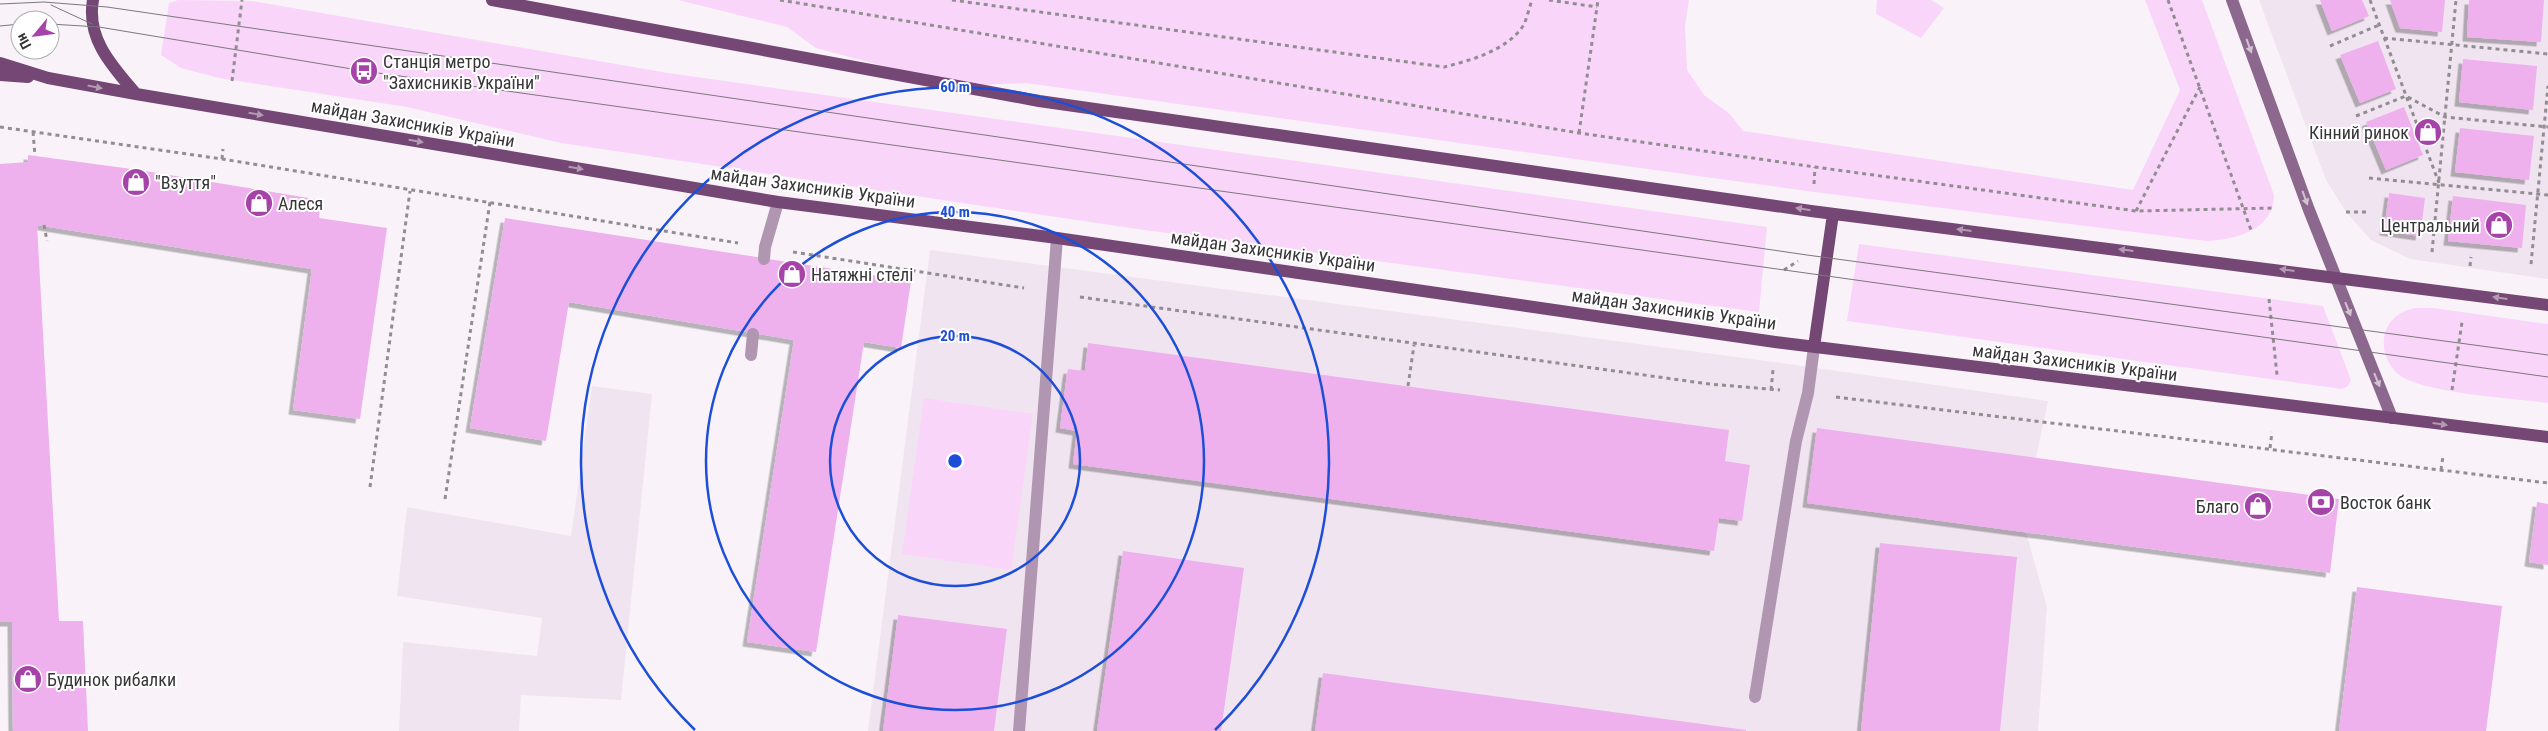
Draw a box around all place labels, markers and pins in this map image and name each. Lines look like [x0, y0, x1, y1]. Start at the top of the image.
place label: Станція метро "Захисникiв України" [383, 51, 540, 93]
bus stop icon: Станція метро "Захисникiв України" [349, 56, 379, 86]
shop icon: Кінний ринок [2413, 117, 2443, 147]
place label: Кінний ринок [2309, 122, 2409, 143]
shop icon: "Взуття" [121, 167, 151, 197]
place label: "Взуття" [155, 172, 216, 193]
shop icon: Алеся [244, 188, 274, 218]
place label: Алеся [278, 193, 323, 214]
shop icon: Центральний [2484, 210, 2514, 240]
place label: Центральний [2380, 215, 2480, 236]
shop icon: Натяжні стелі [777, 259, 807, 289]
place label: Натяжні стелі [811, 264, 913, 285]
centre of rings [946, 452, 964, 470]
bank icon: Восток банк [2306, 487, 2336, 517]
shop icon: Благо [2243, 491, 2273, 521]
place label: Восток банк [2340, 492, 2432, 513]
place label: Благо [2196, 496, 2239, 517]
shop icon: Будинок рибалки [13, 664, 43, 694]
place label: Будинок рибалки [47, 669, 176, 690]

